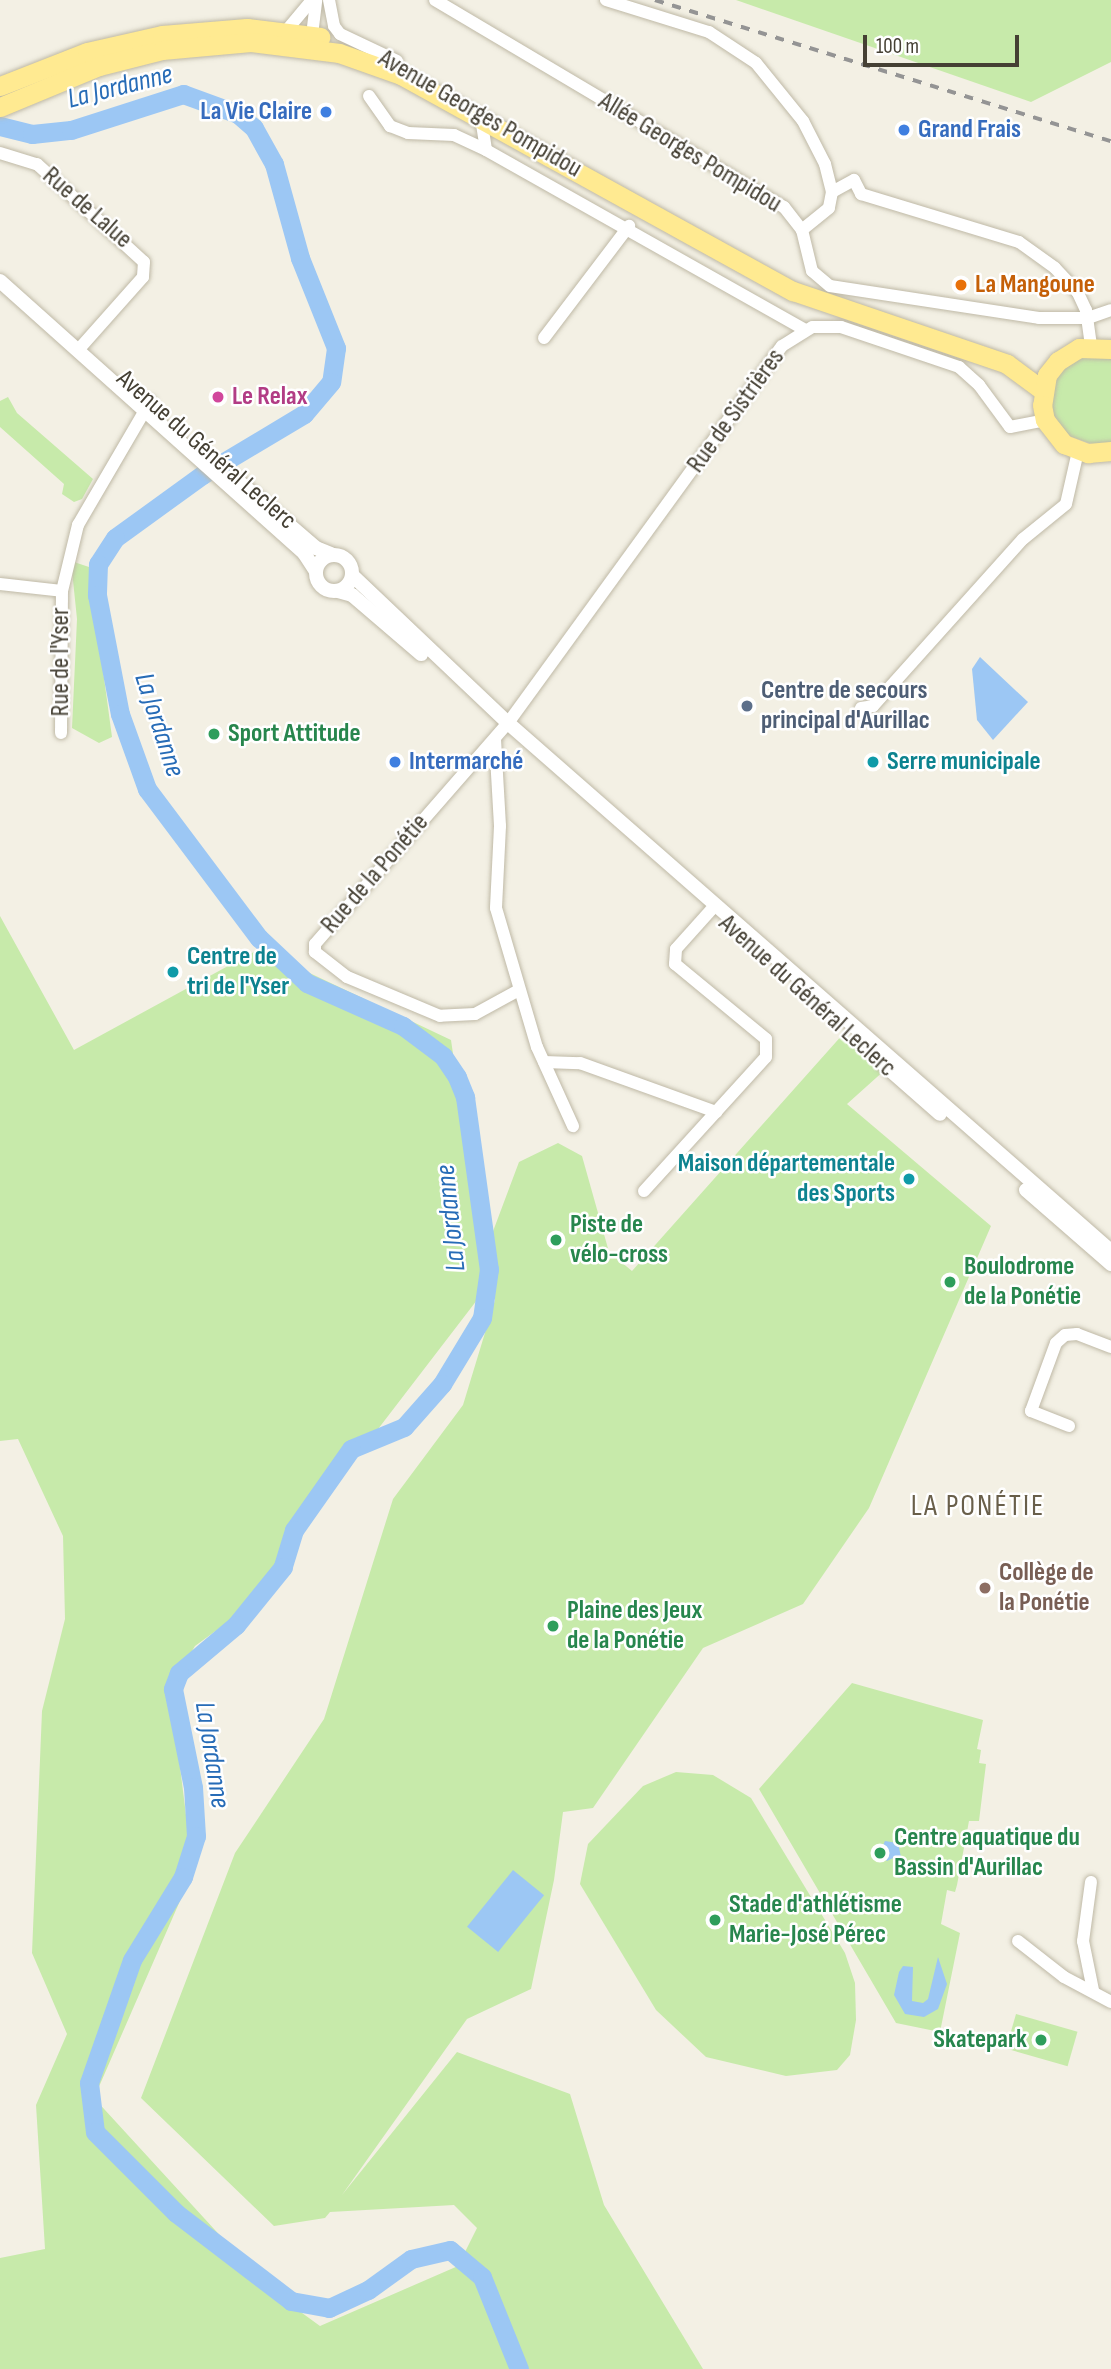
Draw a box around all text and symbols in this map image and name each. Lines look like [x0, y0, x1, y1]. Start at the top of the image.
scale bar [866, 21, 1022, 65]
text: 100 m [876, 34, 919, 59]
street label: Avenue Georges Pompidou [373, 43, 587, 185]
water label: La Jordanne [64, 58, 176, 116]
street label: Allée Georges Pompidou [593, 86, 787, 220]
place label: La Vie Claire [200, 96, 312, 128]
marker: La Vie Claire [318, 104, 334, 120]
place label: Grand Frais [918, 114, 1021, 146]
marker: Grand Frais [896, 122, 912, 138]
street label: Rue de Lalue [36, 161, 138, 255]
place label: La Mangoune [975, 269, 1095, 301]
marker: La Mangoune [953, 277, 969, 293]
street label: Rue de Sistrières [681, 343, 791, 479]
street label: Avenue du Général Leclerc [110, 364, 302, 536]
place label: Le Relax [232, 381, 308, 413]
marker: Le Relax [210, 389, 226, 405]
street label: Rue de l'Yser [45, 608, 77, 716]
water label: La Jordanne [126, 669, 192, 781]
place label: Centre de secours principal d'Aurillac [761, 675, 930, 736]
marker: Centre de secours principal d'Aurillac [739, 698, 755, 714]
place label: Sport Attitude [228, 718, 361, 750]
marker: Sport Attitude [206, 726, 222, 742]
place label: Intermarché [409, 746, 523, 778]
place label: Serre municipale [887, 746, 1041, 778]
marker: Intermarché [387, 754, 403, 770]
marker: Serre municipale [865, 754, 881, 770]
street label: Rue de la Ponétie [315, 808, 435, 940]
street label: Avenue du Général Leclerc [712, 908, 902, 1084]
place label: Centre de tri de l'Yser [187, 941, 289, 1002]
marker: Centre de tri de l'Yser [165, 964, 181, 980]
place label: Maison départementale des Sports [678, 1148, 895, 1210]
water label: La Jordanne [429, 1163, 473, 1273]
marker: Maison départementale des Sports [901, 1171, 917, 1187]
place label: Piste de vélo-cross [570, 1209, 668, 1270]
marker: Piste de vélo-cross [548, 1232, 564, 1248]
place label: Boulodrome de la Ponétie [964, 1251, 1081, 1312]
marker: Boulodrome de la Ponétie [942, 1274, 958, 1290]
district label: LA PONÉTIE [912, 1488, 1044, 1524]
place label: Collège de la Ponétie [999, 1557, 1094, 1618]
marker: Collège de la Ponétie [977, 1580, 993, 1596]
place label: Plaine des Jeux de la Ponétie [567, 1595, 702, 1656]
marker: Plaine des Jeux de la Ponétie [545, 1618, 561, 1634]
water label: La Jordanne [187, 1699, 237, 1811]
place label: Centre aquatique du Bassin d'Aurillac [894, 1822, 1080, 1884]
marker: Centre aquatique du Bassin d'Aurillac [872, 1845, 888, 1861]
place label: Stade d'athlétisme Marie-José Pérec [729, 1889, 902, 1951]
marker: Stade d'athlétisme Marie-José Pérec [707, 1912, 723, 1928]
place label: Skatepark [933, 2024, 1027, 2056]
marker: Skatepark [1033, 2032, 1049, 2048]

